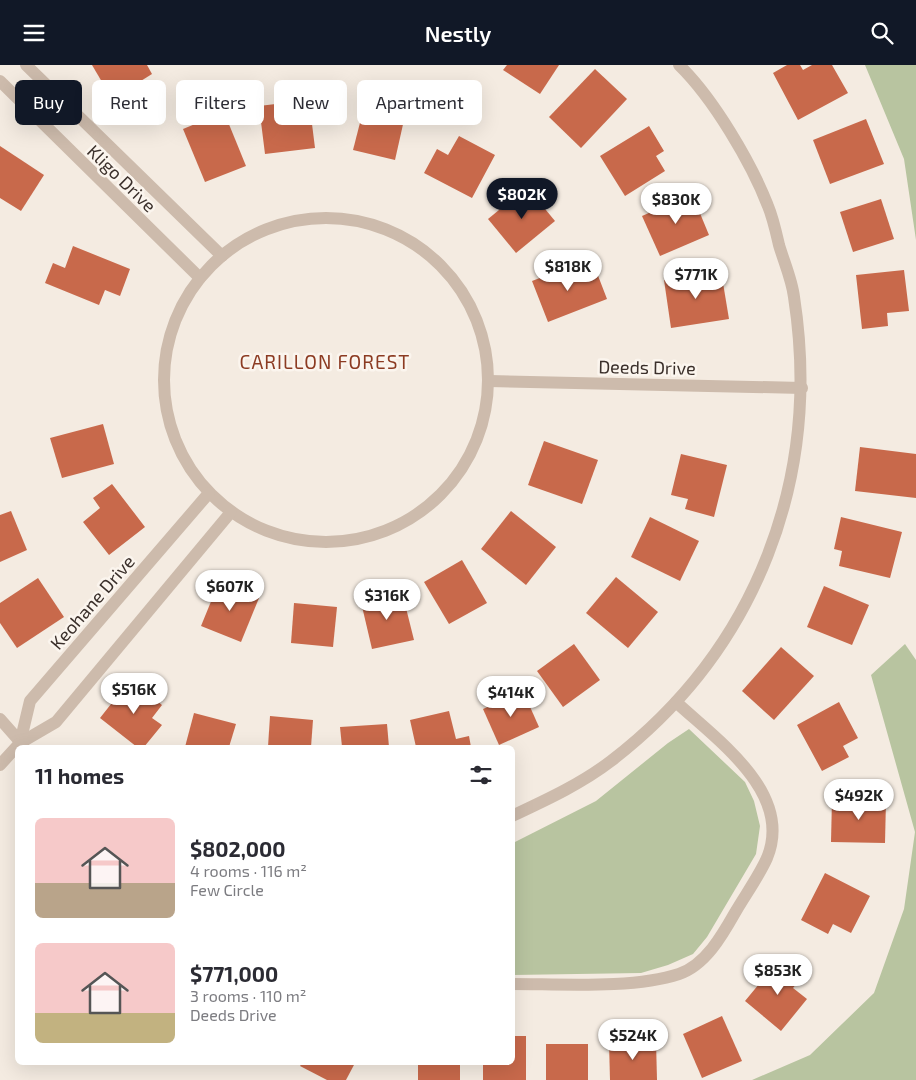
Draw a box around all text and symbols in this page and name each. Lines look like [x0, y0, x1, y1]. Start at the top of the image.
icon: menu [20, 19, 48, 47]
icon: search [868, 19, 896, 47]
text: Nestly [425, 20, 491, 46]
chip: Buy [15, 80, 82, 125]
chip: Rent [92, 80, 166, 125]
chip: Filters [176, 80, 264, 125]
chip: New [274, 80, 347, 125]
chip: Apartment [357, 80, 482, 125]
street label: Kligo Drive [83, 140, 161, 216]
pin: $802K [487, 177, 557, 220]
pin: $830K [641, 183, 711, 225]
text: $802K [498, 184, 546, 203]
text: $830K [652, 189, 700, 208]
pin: $818K [533, 249, 603, 292]
text: $818K [545, 256, 591, 275]
pin: $771K [661, 257, 731, 300]
text: $771K [674, 264, 718, 283]
district label: CARILLON FOREST [240, 350, 410, 373]
street label: Deeds Drive [598, 355, 696, 379]
street label: Keohane Drive [45, 550, 139, 654]
pin: $607K [195, 569, 265, 612]
text: $607K [206, 576, 254, 595]
pin: $316K [352, 579, 422, 621]
text: $316K [365, 585, 409, 604]
pin: $516K [99, 673, 169, 715]
pin: $414K [476, 675, 546, 718]
text: $516K [112, 679, 156, 698]
text: $414K [488, 682, 534, 701]
icon: filters [467, 761, 495, 789]
text: 11 homes [35, 763, 124, 788]
pin: $492K [824, 779, 894, 821]
text: $492K [835, 785, 883, 804]
text: $802,000 [190, 836, 286, 861]
icon: home [75, 838, 135, 898]
text: 4 rooms · 116 m² [190, 861, 307, 880]
text: Few Circle [190, 880, 264, 899]
pin: $853K [743, 953, 813, 996]
text: $853K [754, 960, 802, 979]
text: $771,000 [190, 961, 278, 986]
icon: home [75, 963, 135, 1023]
text: 3 rooms · 110 m² [190, 986, 307, 1005]
text: Deeds Drive [190, 1005, 277, 1024]
pin: $524K [598, 1019, 668, 1061]
text: $524K [609, 1025, 657, 1044]

